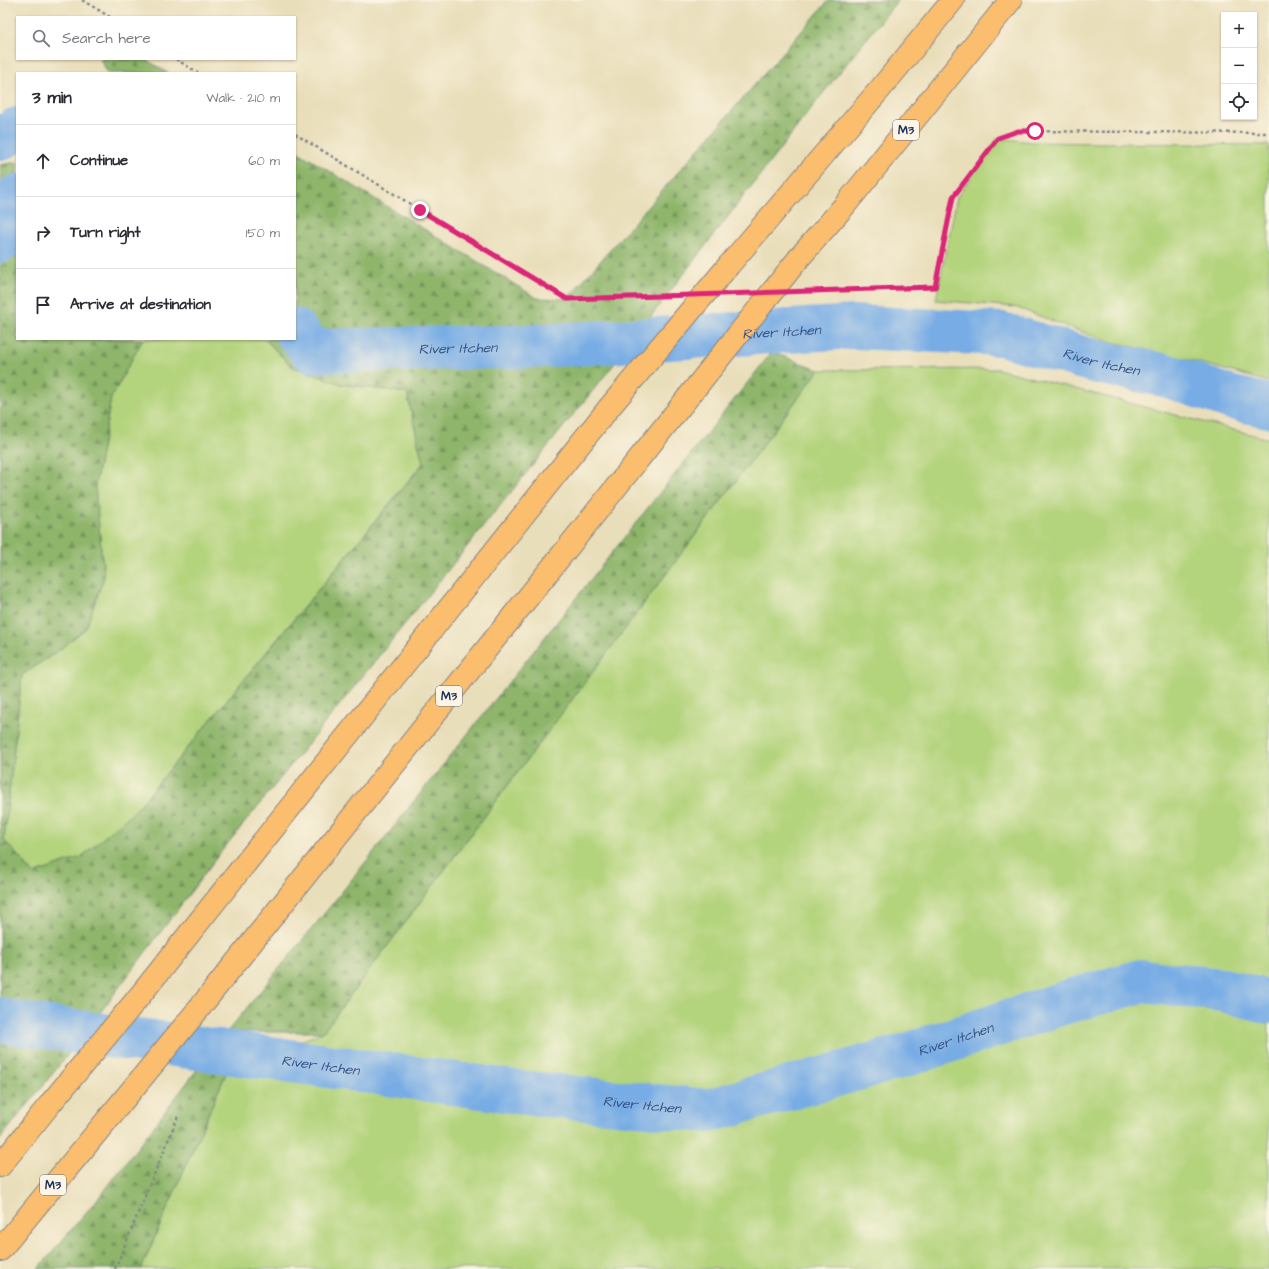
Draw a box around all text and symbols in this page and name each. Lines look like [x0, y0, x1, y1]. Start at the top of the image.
map controls [1221, 12, 1257, 120]
button: + [1221, 12, 1257, 48]
search box [16, 16, 296, 60]
icon: search [30, 27, 52, 49]
text: Search here [62, 28, 151, 49]
button: − [1221, 48, 1257, 84]
button: locate [1221, 84, 1257, 120]
text: 3 min [32, 86, 72, 110]
text: Walk · 210 m [206, 89, 280, 107]
road number: M3 [893, 120, 919, 140]
route start [1026, 122, 1044, 140]
icon: ahead [32, 150, 54, 172]
text: Continue [70, 150, 128, 171]
text: 60 m [248, 152, 280, 170]
route end [411, 201, 429, 219]
icon: right [32, 222, 54, 244]
text: Turn right [70, 222, 141, 243]
text: 150 m [246, 224, 280, 242]
icon: arrive [32, 294, 54, 316]
text: Arrive at destination [70, 294, 211, 315]
water label: River Itchen [742, 320, 822, 345]
water label: River Itchen [419, 338, 498, 360]
water label: River Itchen [1060, 343, 1142, 381]
road number: M3 [436, 686, 462, 706]
water label: River Itchen [915, 1018, 997, 1062]
water label: River Itchen [280, 1051, 362, 1081]
water label: River Itchen [602, 1092, 683, 1119]
road number: M3 [40, 1175, 66, 1195]

